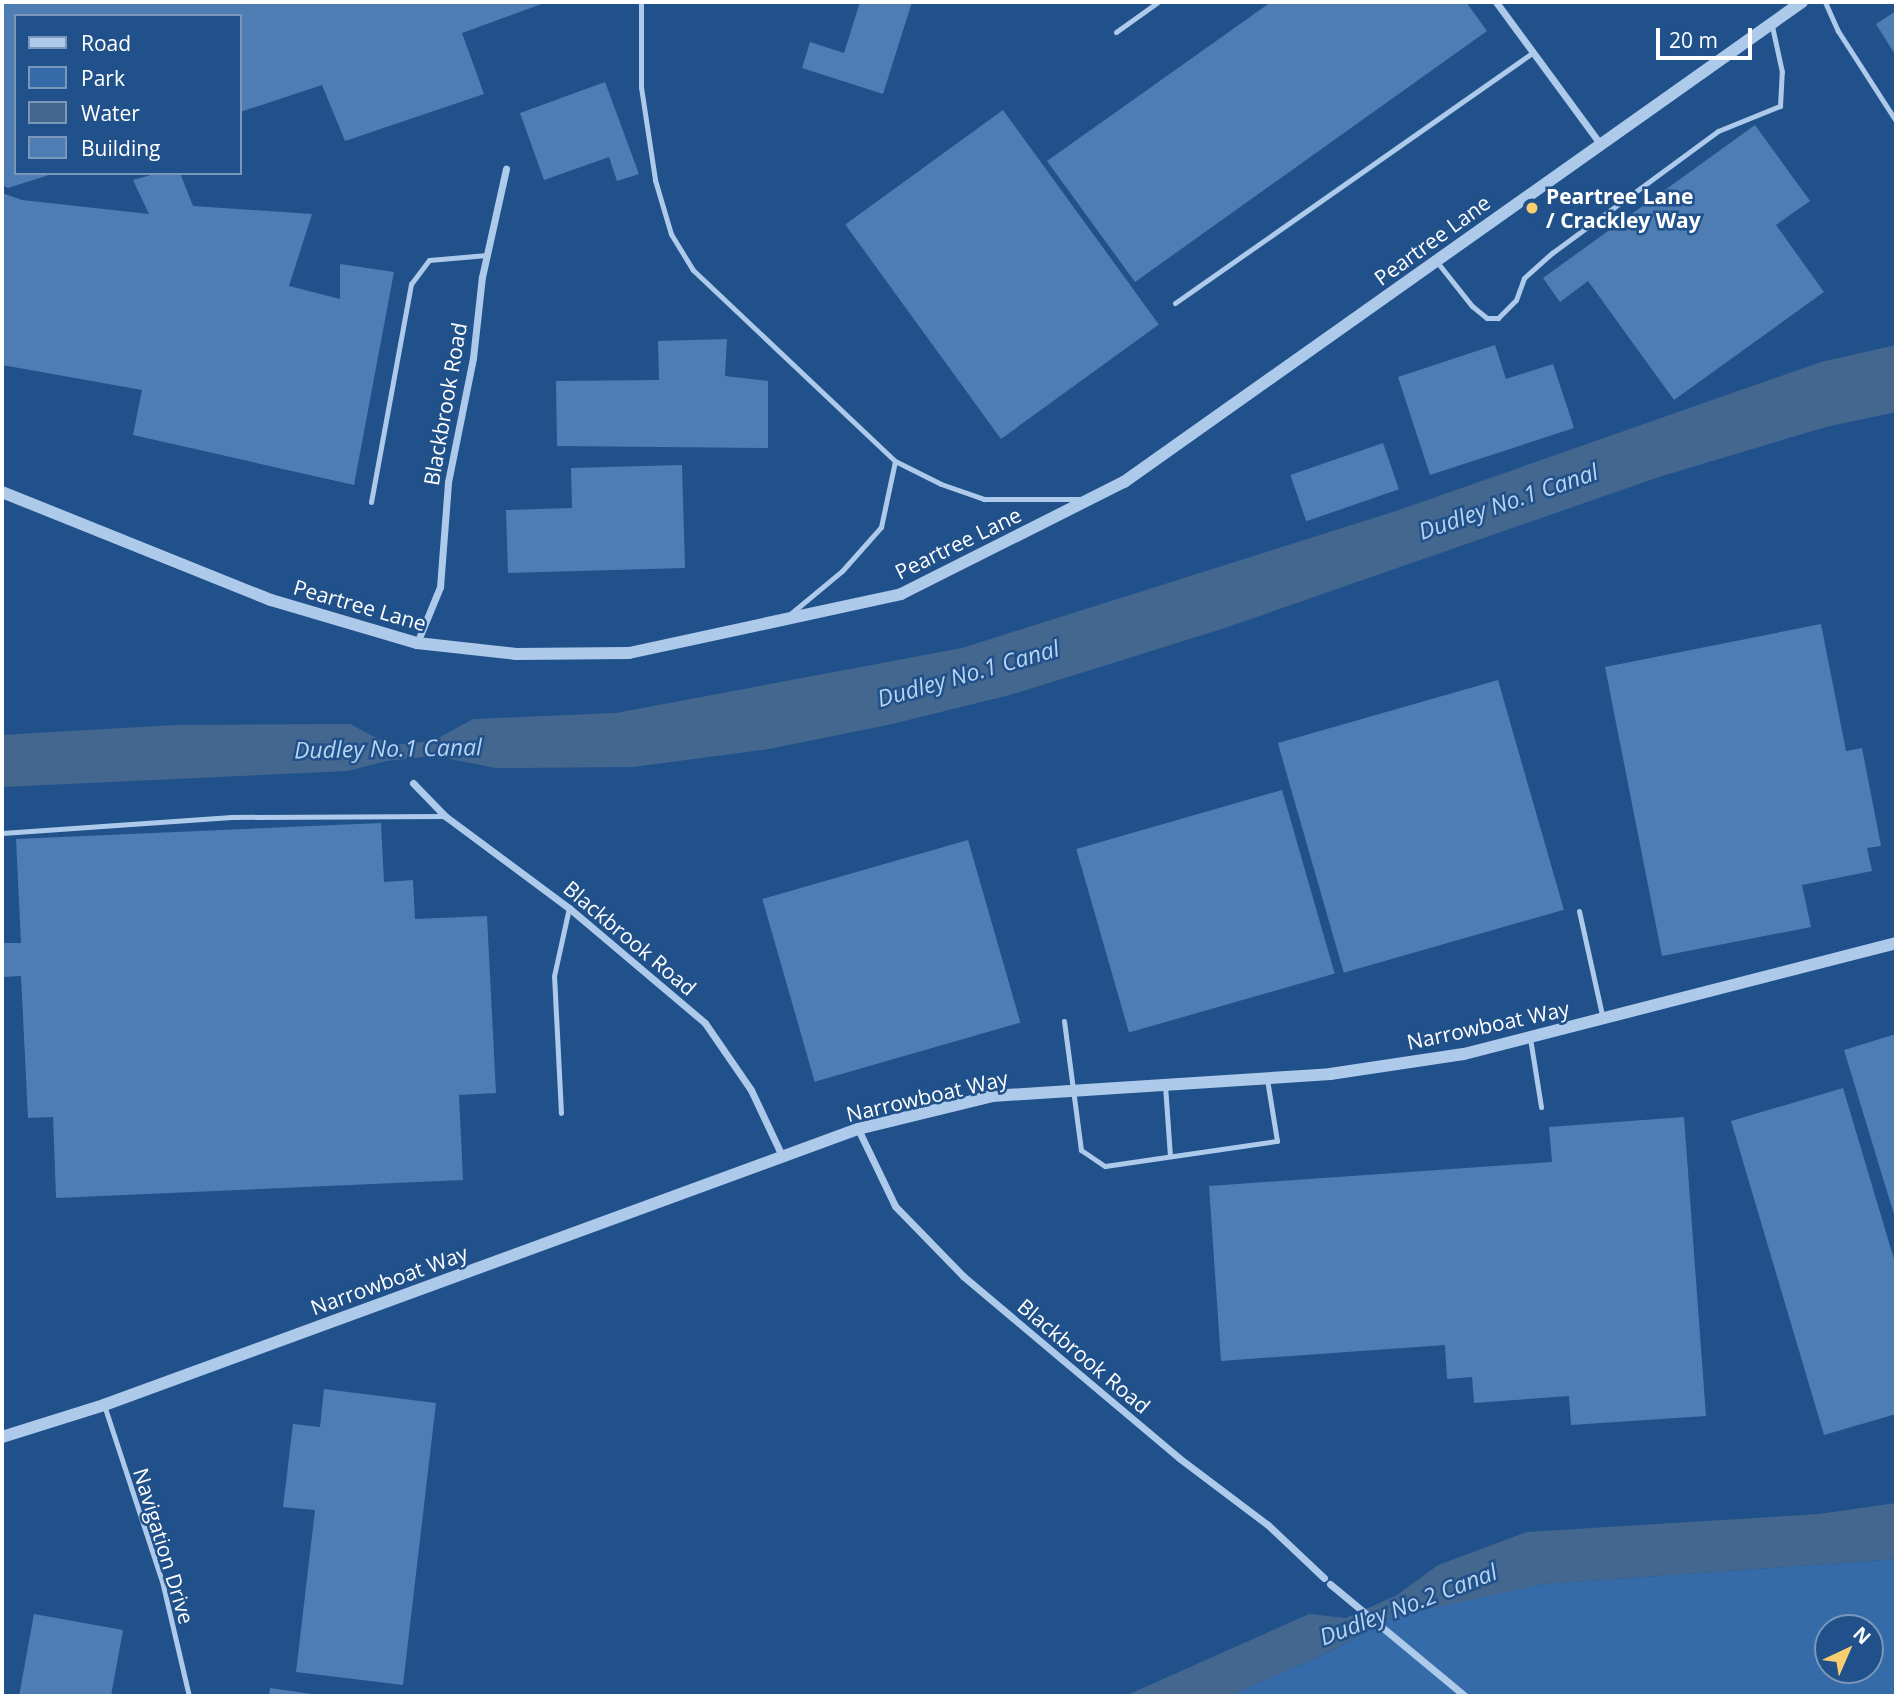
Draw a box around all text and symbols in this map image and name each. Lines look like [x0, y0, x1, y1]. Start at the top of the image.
legend [14, 14, 242, 175]
scale bar [1660, 14, 1756, 58]
text: 20 m [1669, 26, 1718, 54]
text: Road [81, 29, 131, 57]
text: Park [81, 64, 125, 92]
text: Water [81, 99, 140, 127]
text: Building [81, 134, 160, 162]
place label: Peartree Lane / Crackley Way [1546, 183, 1701, 233]
street label: Peartree Lane [1369, 190, 1495, 290]
marker: Peartree Lane / Crackley Way [1524, 200, 1540, 216]
street label: Blackbrook Road [418, 321, 472, 487]
water label: Dudley No.1 Canal [1415, 457, 1601, 545]
street label: Peartree Lane [891, 502, 1025, 584]
street label: Peartree Lane [291, 574, 429, 636]
water label: Dudley No.1 Canal [874, 634, 1062, 712]
water label: Dudley No.1 Canal [294, 733, 482, 763]
street label: Blackbrook Road [559, 875, 701, 1001]
street label: Narrowboat Way [1405, 995, 1571, 1055]
street label: Narrowboat Way [844, 1065, 1010, 1127]
street label: Narrowboat Way [307, 1240, 471, 1320]
street label: Blackbrook Road [1013, 1293, 1155, 1419]
street label: Navigation Drive [128, 1465, 200, 1627]
water label: Dudley No.2 Canal [1315, 1557, 1501, 1651]
north arrow [1814, 1614, 1884, 1684]
text: N [1848, 1621, 1877, 1650]

